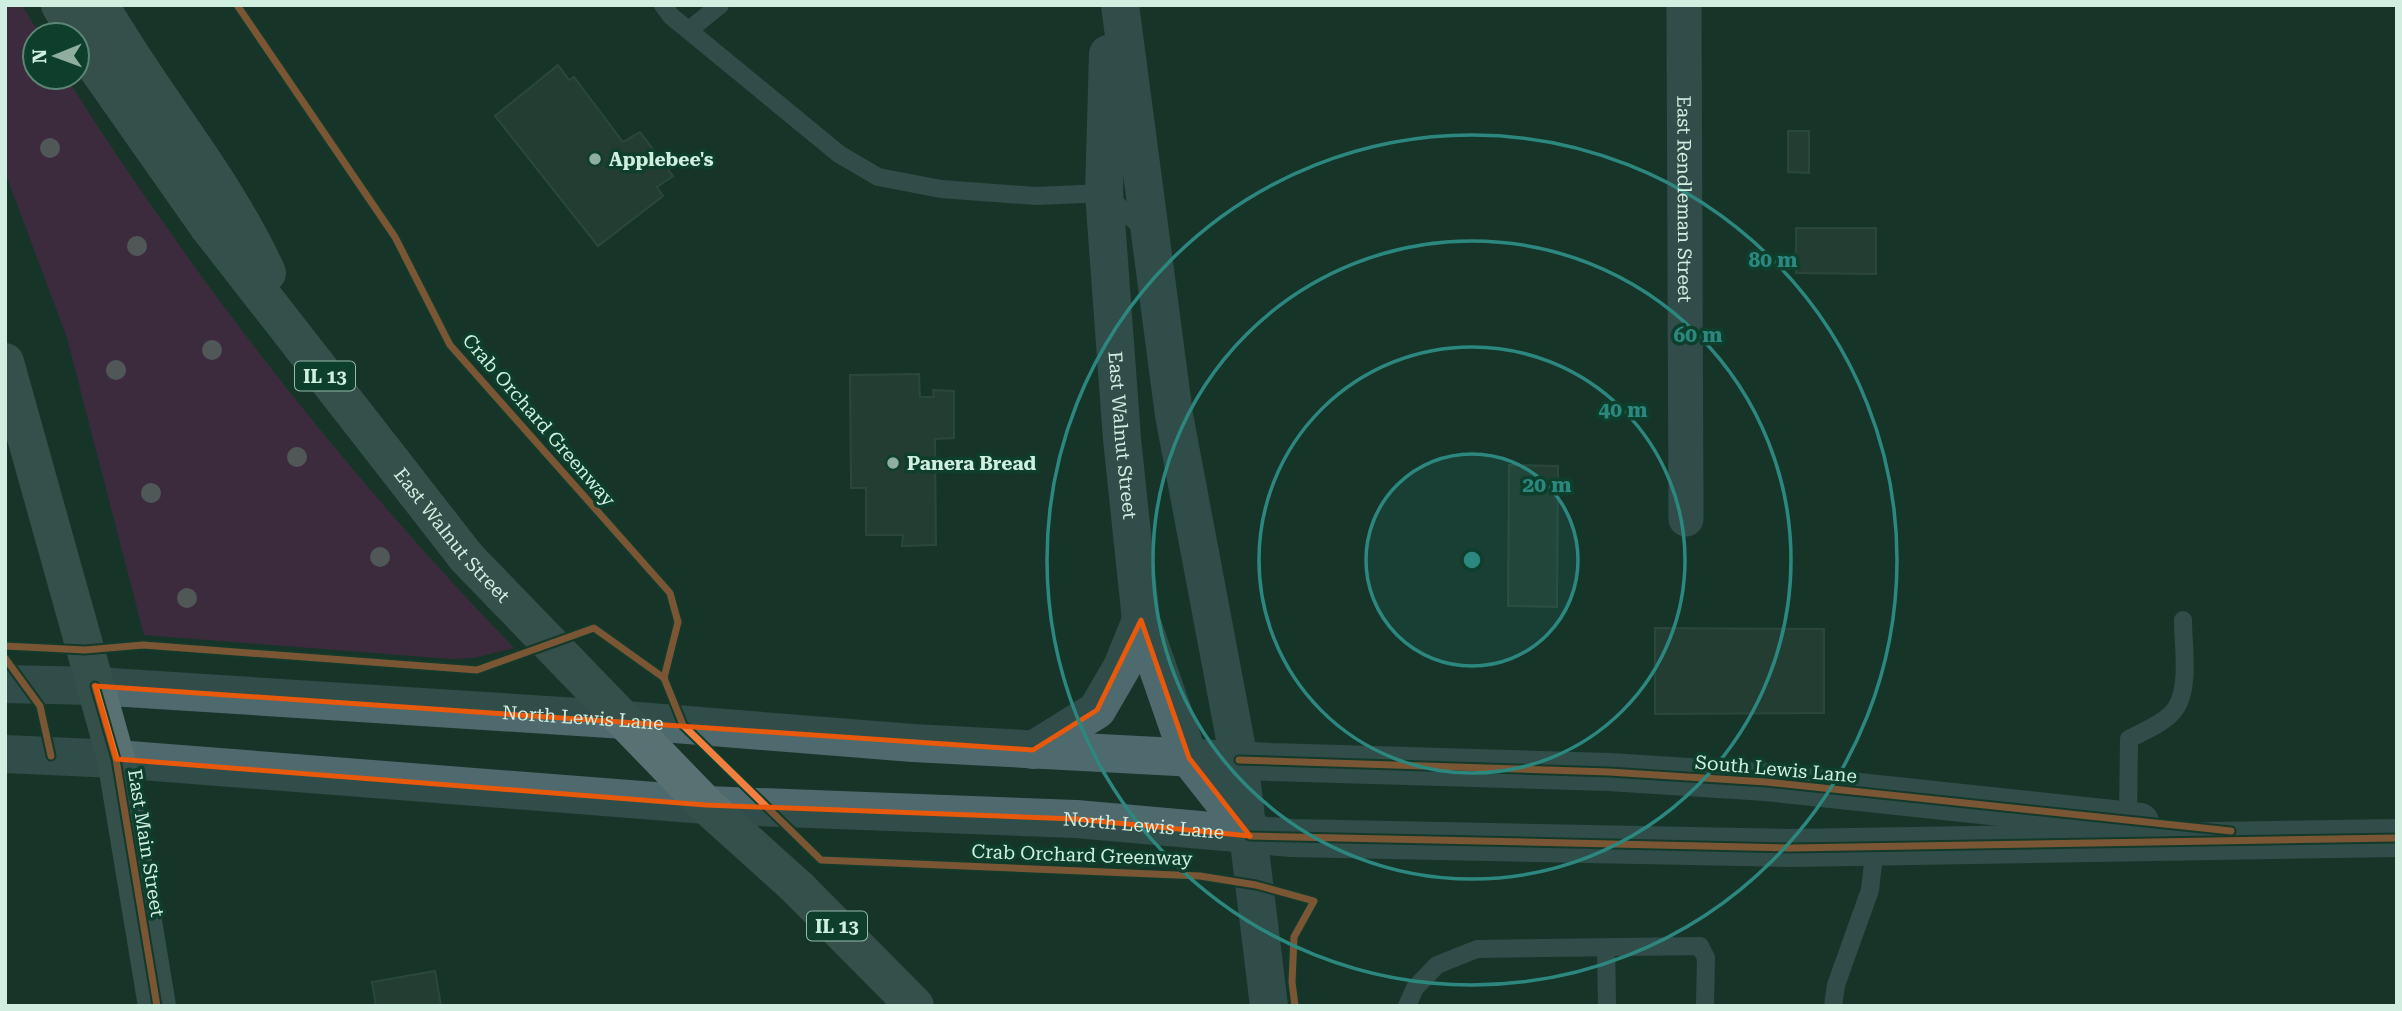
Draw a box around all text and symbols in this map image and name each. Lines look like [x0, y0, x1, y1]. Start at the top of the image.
north arrow [21, 21, 91, 91]
text: N [28, 48, 51, 64]
street label: East Rendleman Street [1673, 96, 1697, 302]
place label: Applebee's [609, 148, 714, 171]
marker: Applebee's [587, 151, 603, 167]
text: 80 m [1748, 248, 1798, 272]
text: 60 m [1673, 323, 1723, 347]
street label: Crab Orchard Greenway [458, 329, 621, 512]
street label: East Walnut Street [1104, 350, 1142, 520]
road number: IL 13 [295, 362, 355, 390]
text: 40 m [1598, 398, 1648, 422]
place label: Panera Bread [907, 452, 1036, 475]
marker: Panera Bread [885, 455, 901, 471]
street label: East Walnut Street [389, 463, 515, 607]
text: 20 m [1522, 473, 1572, 497]
centre of rings [1460, 548, 1484, 572]
street label: North Lewis Lane [502, 701, 665, 735]
street label: South Lewis Lane [1694, 750, 1858, 788]
street label: East Main Street [123, 767, 169, 919]
street label: North Lewis Lane [1063, 807, 1225, 843]
street label: Crab Orchard Greenway [971, 840, 1194, 870]
road number: IL 13 [807, 911, 867, 940]

